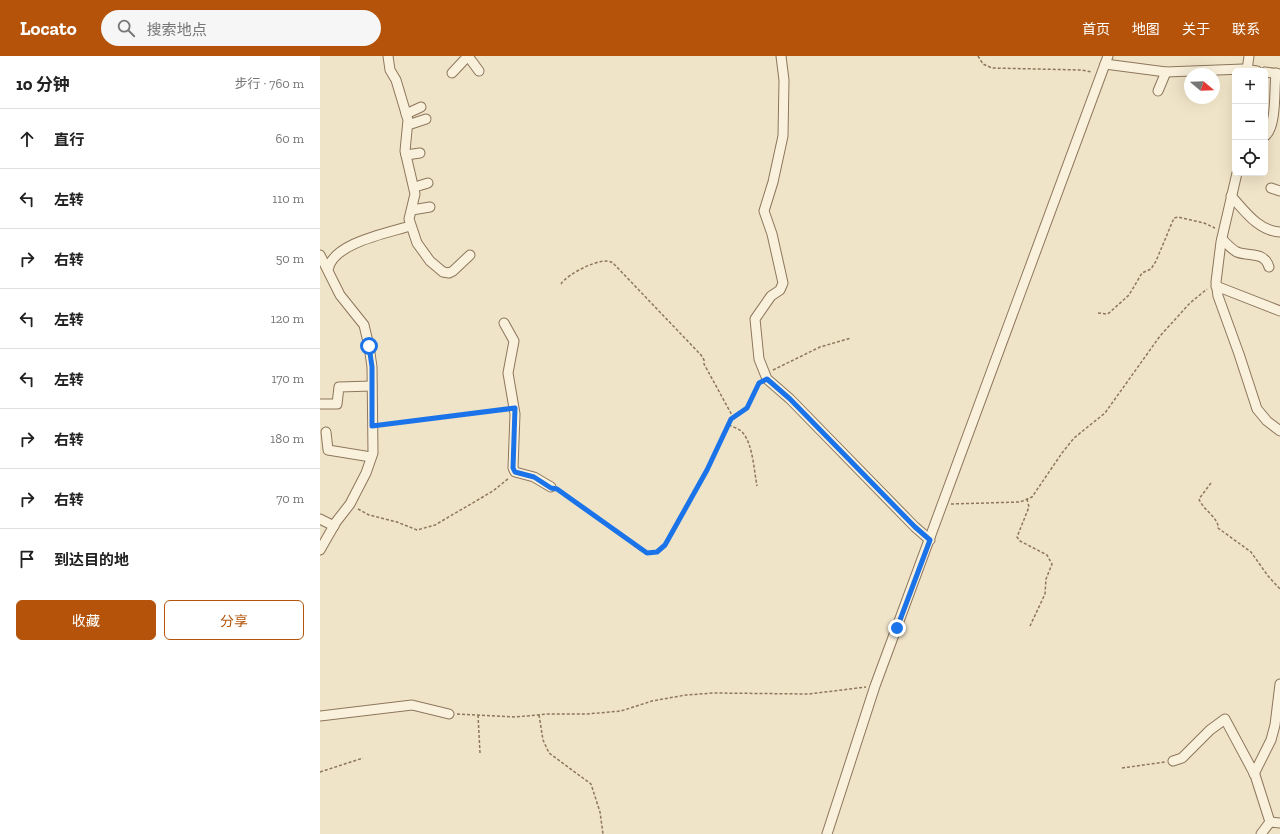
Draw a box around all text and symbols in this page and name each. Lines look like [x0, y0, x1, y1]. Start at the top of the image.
search box [101, 10, 381, 46]
text: Locato [20, 17, 77, 40]
icon: search [115, 17, 137, 39]
text: 搜索地点 [147, 21, 207, 39]
text: 首页 [1082, 21, 1110, 38]
text: 地图 [1132, 21, 1160, 38]
text: 关于 [1182, 21, 1210, 38]
text: 联系 [1232, 21, 1260, 38]
north arrow [1184, 68, 1220, 104]
map controls [1232, 68, 1268, 176]
button: + [1232, 68, 1268, 104]
text: 10 分钟 [16, 74, 70, 94]
text: 步行 · 760 m [235, 76, 304, 91]
button: − [1232, 104, 1268, 140]
icon: ahead [16, 128, 38, 150]
text: 直行 [54, 131, 84, 149]
text: 60 m [275, 131, 304, 146]
button: locate [1232, 140, 1268, 176]
icon: left [16, 188, 38, 210]
text: 左转 [54, 191, 84, 209]
text: 110 m [272, 191, 304, 206]
icon: right [16, 248, 38, 270]
text: 右转 [54, 251, 84, 269]
text: 50 m [276, 251, 304, 266]
icon: left [16, 308, 38, 330]
text: 左转 [54, 311, 84, 329]
text: 120 m [271, 311, 304, 326]
route start [360, 337, 378, 355]
icon: left [16, 368, 38, 390]
text: 左转 [54, 371, 84, 389]
text: 170 m [271, 371, 304, 386]
icon: right [16, 428, 38, 450]
text: 右转 [54, 431, 84, 449]
text: 180 m [270, 431, 304, 446]
icon: right [16, 488, 38, 510]
text: 右转 [54, 491, 84, 509]
text: 70 m [276, 491, 304, 506]
icon: arrive [16, 548, 38, 570]
text: 到达目的地 [54, 551, 129, 569]
button: 收藏 [16, 600, 156, 640]
button: 分享 [164, 600, 304, 640]
route end [888, 619, 906, 637]

